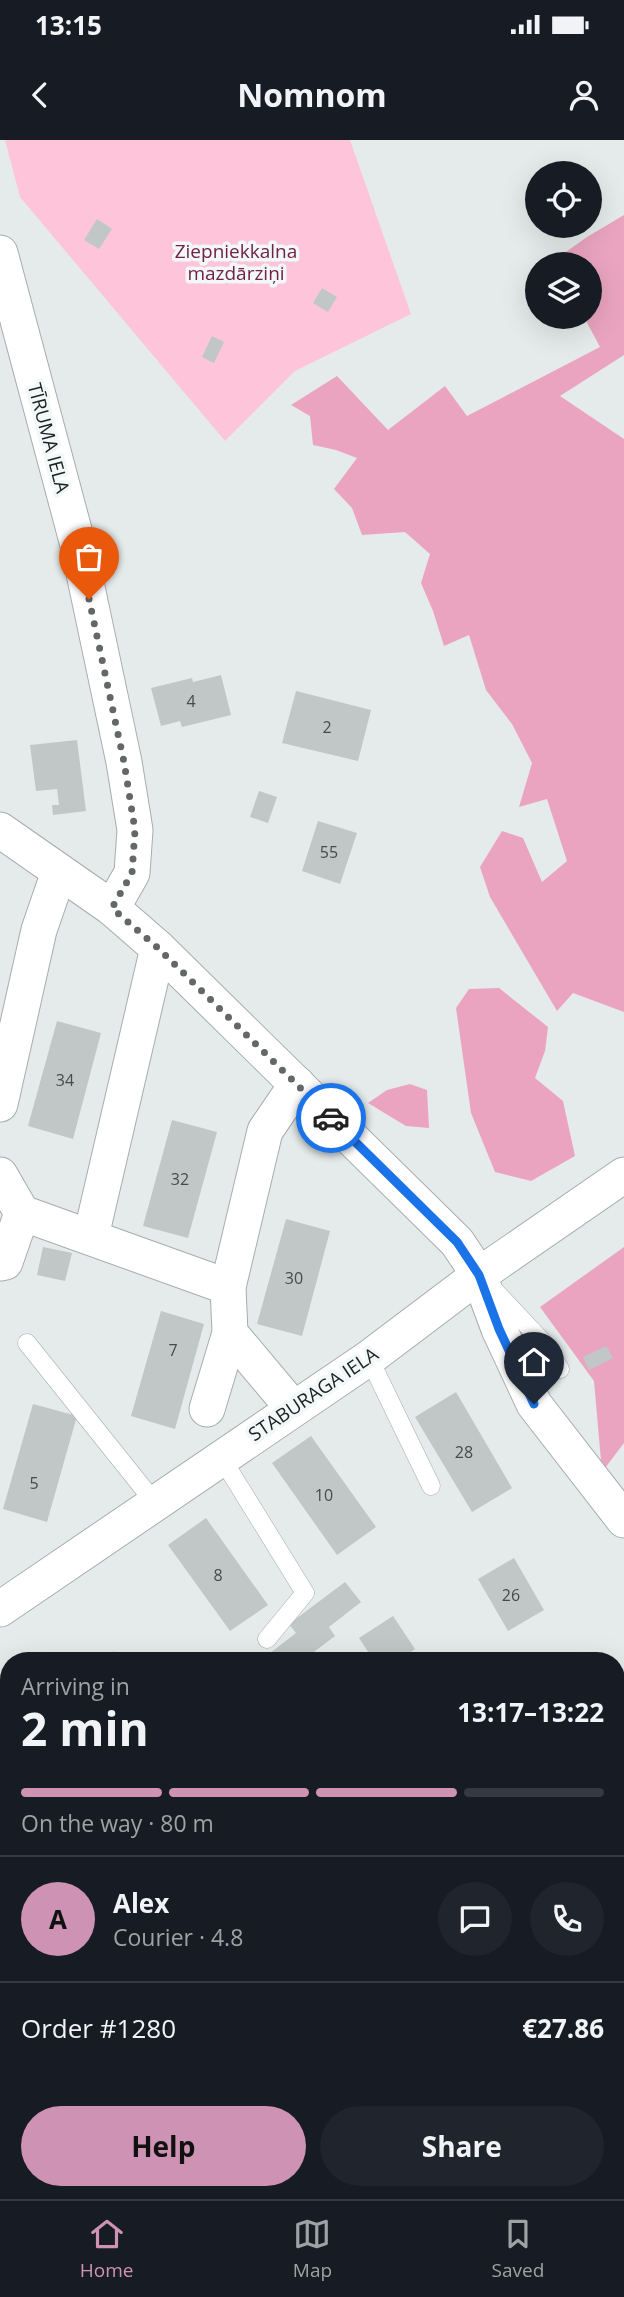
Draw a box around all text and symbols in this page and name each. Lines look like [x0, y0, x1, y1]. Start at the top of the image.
text: 13:15 [35, 7, 102, 43]
text: Nomnom [237, 73, 387, 116]
icon: back [21, 76, 59, 114]
icon: person [565, 76, 603, 114]
map controls [525, 161, 602, 329]
button: locate [525, 161, 602, 238]
park label: Ziepniekkalna mazdārziņi [175, 238, 297, 286]
button: layers [525, 252, 602, 329]
street label: TĪRUMA IELA [22, 380, 76, 496]
pin [59, 527, 119, 599]
icon: bag [70, 538, 108, 576]
house number: 4 [186, 690, 196, 712]
house number: 2 [322, 716, 332, 738]
house number: 55 [320, 841, 338, 863]
house number: 34 [56, 1069, 74, 1091]
courier [296, 1083, 366, 1153]
icon: car [312, 1099, 350, 1137]
house number: 32 [171, 1168, 189, 1190]
house number: 30 [285, 1267, 303, 1289]
pin [504, 1332, 564, 1404]
house number: 7 [168, 1339, 178, 1361]
street label: STABURAGA IELA [243, 1341, 383, 1447]
icon: home [515, 1343, 553, 1381]
house number: 28 [455, 1441, 473, 1463]
house number: 5 [29, 1472, 39, 1494]
house number: 10 [315, 1484, 333, 1506]
house number: 8 [213, 1564, 223, 1586]
house number: 26 [502, 1584, 520, 1606]
text: Arriving in [21, 1670, 130, 1702]
text: 13:17–13:22 [457, 1694, 604, 1730]
text: 2 min [21, 1697, 149, 1759]
text: On the way · 80 m [21, 1807, 214, 1839]
button: chat [438, 1882, 512, 1956]
button: phone [530, 1882, 604, 1956]
text: Alex [113, 1885, 169, 1921]
text: A [49, 1901, 67, 1937]
text: Courier · 4.8 [113, 1921, 243, 1953]
text: Order #1280 [21, 2010, 176, 2046]
text: €27.86 [522, 2010, 604, 2046]
button: Help [21, 2106, 306, 2186]
button: Share [320, 2106, 604, 2186]
tab: Home [80, 2215, 133, 2283]
tab: Map [293, 2215, 332, 2283]
tab: Saved [492, 2215, 544, 2283]

